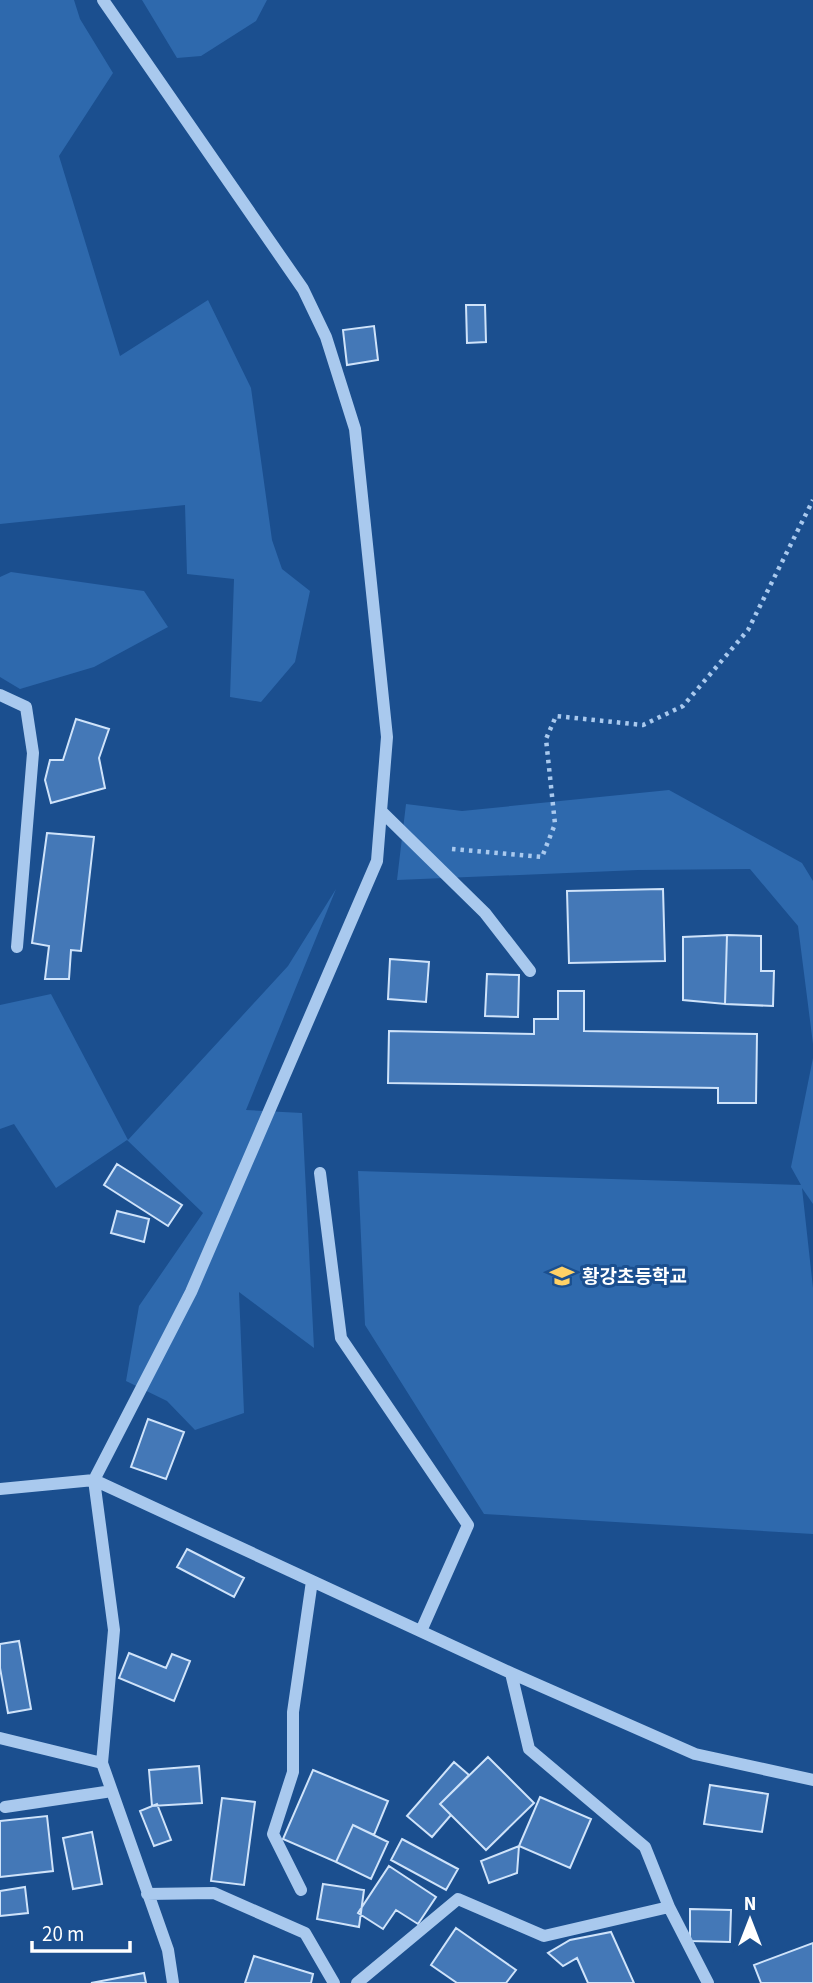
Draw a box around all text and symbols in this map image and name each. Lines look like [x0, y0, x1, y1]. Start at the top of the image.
school or university icon: 황강초등학교 [548, 1262, 576, 1290]
place label: 황강초등학교 [582, 1264, 687, 1291]
north arrow [715, 1885, 785, 1955]
text: N [744, 1891, 756, 1918]
scale bar [32, 1910, 130, 1954]
text: 20 m [42, 1919, 84, 1949]

